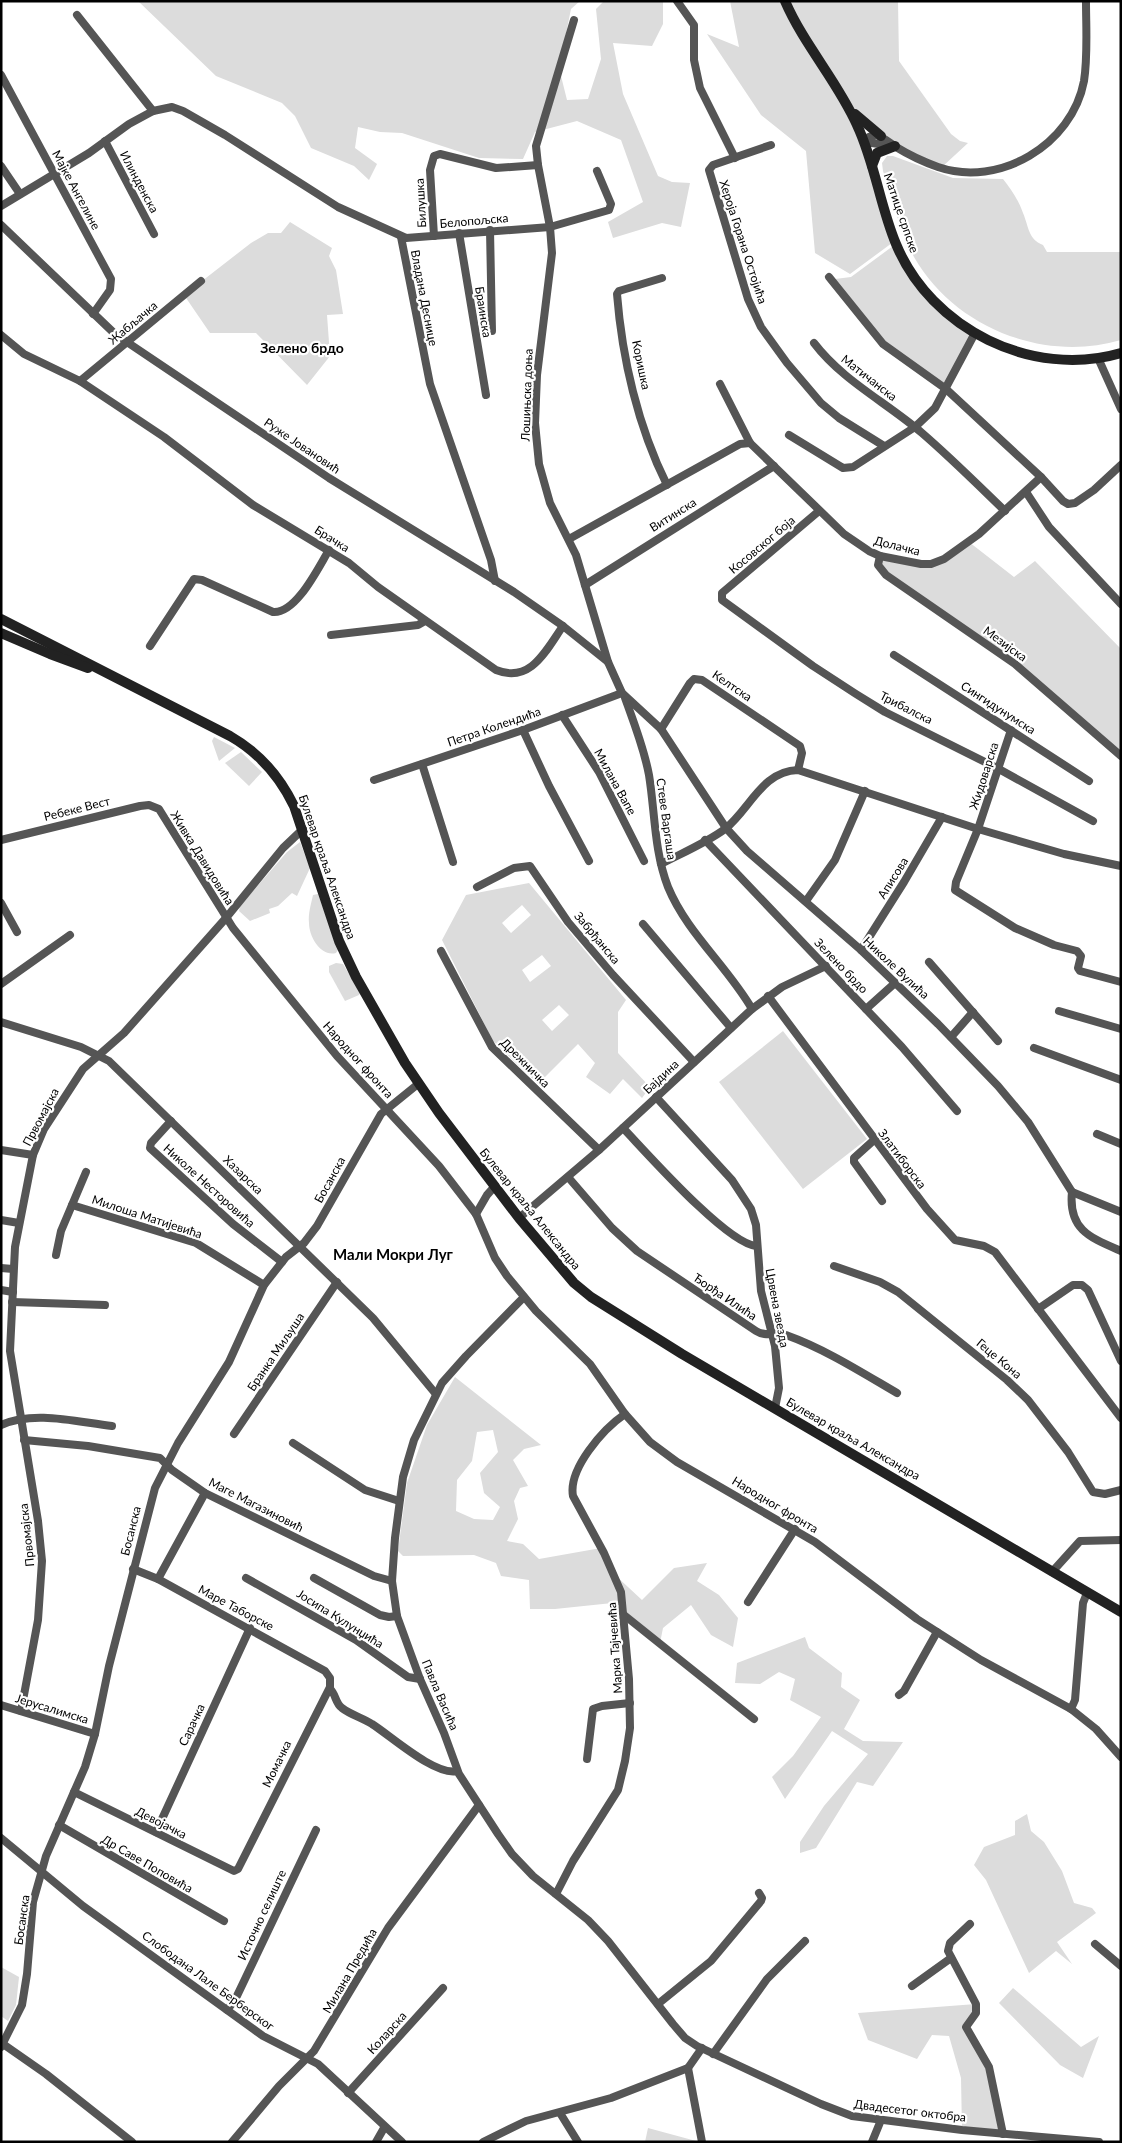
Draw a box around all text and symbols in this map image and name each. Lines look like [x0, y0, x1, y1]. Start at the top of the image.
street label: Мајке Ангелине [49, 147, 104, 232]
street label: Илинденска [117, 148, 162, 215]
street label: Матице српске [881, 171, 922, 255]
street label: Билушка [412, 178, 429, 228]
street label: Хероја Горана Остојића [716, 178, 771, 306]
street label: Белопољска [439, 210, 509, 231]
street label: Владана Деснице [408, 248, 441, 347]
street label: Браинска [472, 285, 495, 339]
street label: Жабљачка [105, 298, 160, 348]
district label: Зелено брдо [260, 339, 344, 356]
street label: Коришка [629, 339, 654, 391]
street label: Лошињска доња [517, 348, 536, 443]
street label: Матичанска [838, 351, 900, 404]
street label: Руже Јовановић [261, 415, 343, 477]
street label: Витинска [647, 494, 699, 535]
street label: Косовског боја [725, 513, 798, 577]
street label: Брачка [312, 522, 353, 555]
street label: Долачка [872, 533, 922, 558]
street label: Мезијска [981, 623, 1030, 664]
street label: Келтска [710, 667, 755, 704]
street label: Сингидунумска [958, 678, 1039, 737]
street label: Трибалска [877, 688, 935, 727]
street label: Петра Колендића [445, 703, 543, 750]
street label: Жидоварска [966, 740, 1001, 811]
street label: Милана Вапе [591, 746, 640, 818]
street label: Стеве Варгаша [653, 777, 680, 861]
street label: Ребеке Вест [42, 793, 112, 824]
street label: Булевар краља Александра [296, 793, 359, 941]
street label: Живка Давидовића [167, 808, 238, 908]
street label: Аписова [874, 854, 911, 901]
street label: Забрђанска [571, 908, 624, 967]
street label: Николе Вулића [860, 933, 933, 1002]
street label: Зелено брдо [811, 935, 871, 996]
street label: Народног фронта [320, 1018, 397, 1101]
street label: Дрежничка [497, 1035, 553, 1091]
street label: Бајдина [640, 1056, 682, 1097]
street label: Првомајска [19, 1085, 62, 1148]
street label: Златиборска [875, 1126, 930, 1192]
street label: Николе Несторовића [161, 1141, 258, 1231]
street label: Булевар краља Александра [477, 1145, 584, 1272]
street label: Хазарска [220, 1152, 266, 1197]
street label: Босанска [311, 1154, 348, 1206]
street label: Милоша Матијевића [90, 1192, 204, 1241]
district label: Мали Мокри Луг [333, 1245, 454, 1263]
street label: Црвена звезда [762, 1267, 793, 1349]
street label: Ђорђа Илића [691, 1270, 760, 1323]
street label: Бранка Миљуша [244, 1310, 307, 1394]
street label: Геце Кона [974, 1335, 1025, 1382]
street label: Булевар краља Александра [784, 1394, 923, 1483]
street label: Народног фронта [729, 1473, 821, 1536]
street label: Маге Магазиновић [206, 1474, 306, 1535]
street label: Првомајска [16, 1503, 37, 1567]
street label: Босанска [117, 1505, 144, 1557]
street label: Маре Таборске [196, 1581, 277, 1634]
street label: Јосипа Кулунџића [294, 1586, 386, 1651]
street label: Марка Тајчевића [604, 1602, 625, 1694]
street label: Павла Васића [419, 1657, 462, 1733]
street label: Јерусалимска [14, 1690, 91, 1727]
street label: Сарачка [175, 1701, 208, 1748]
street label: Момачка [259, 1738, 294, 1790]
street label: Девојачка [133, 1803, 189, 1842]
street label: Др Саве Поповића [99, 1831, 196, 1896]
street label: Источно селиште [234, 1867, 289, 1962]
street label: Босанска [11, 1894, 32, 1946]
street label: Милана Предића [319, 1926, 380, 2016]
street label: Слободана Лале Берберског [139, 1928, 277, 2034]
street label: Коларска [364, 2008, 410, 2057]
street label: Двадесетог октобра [853, 2096, 967, 2125]

